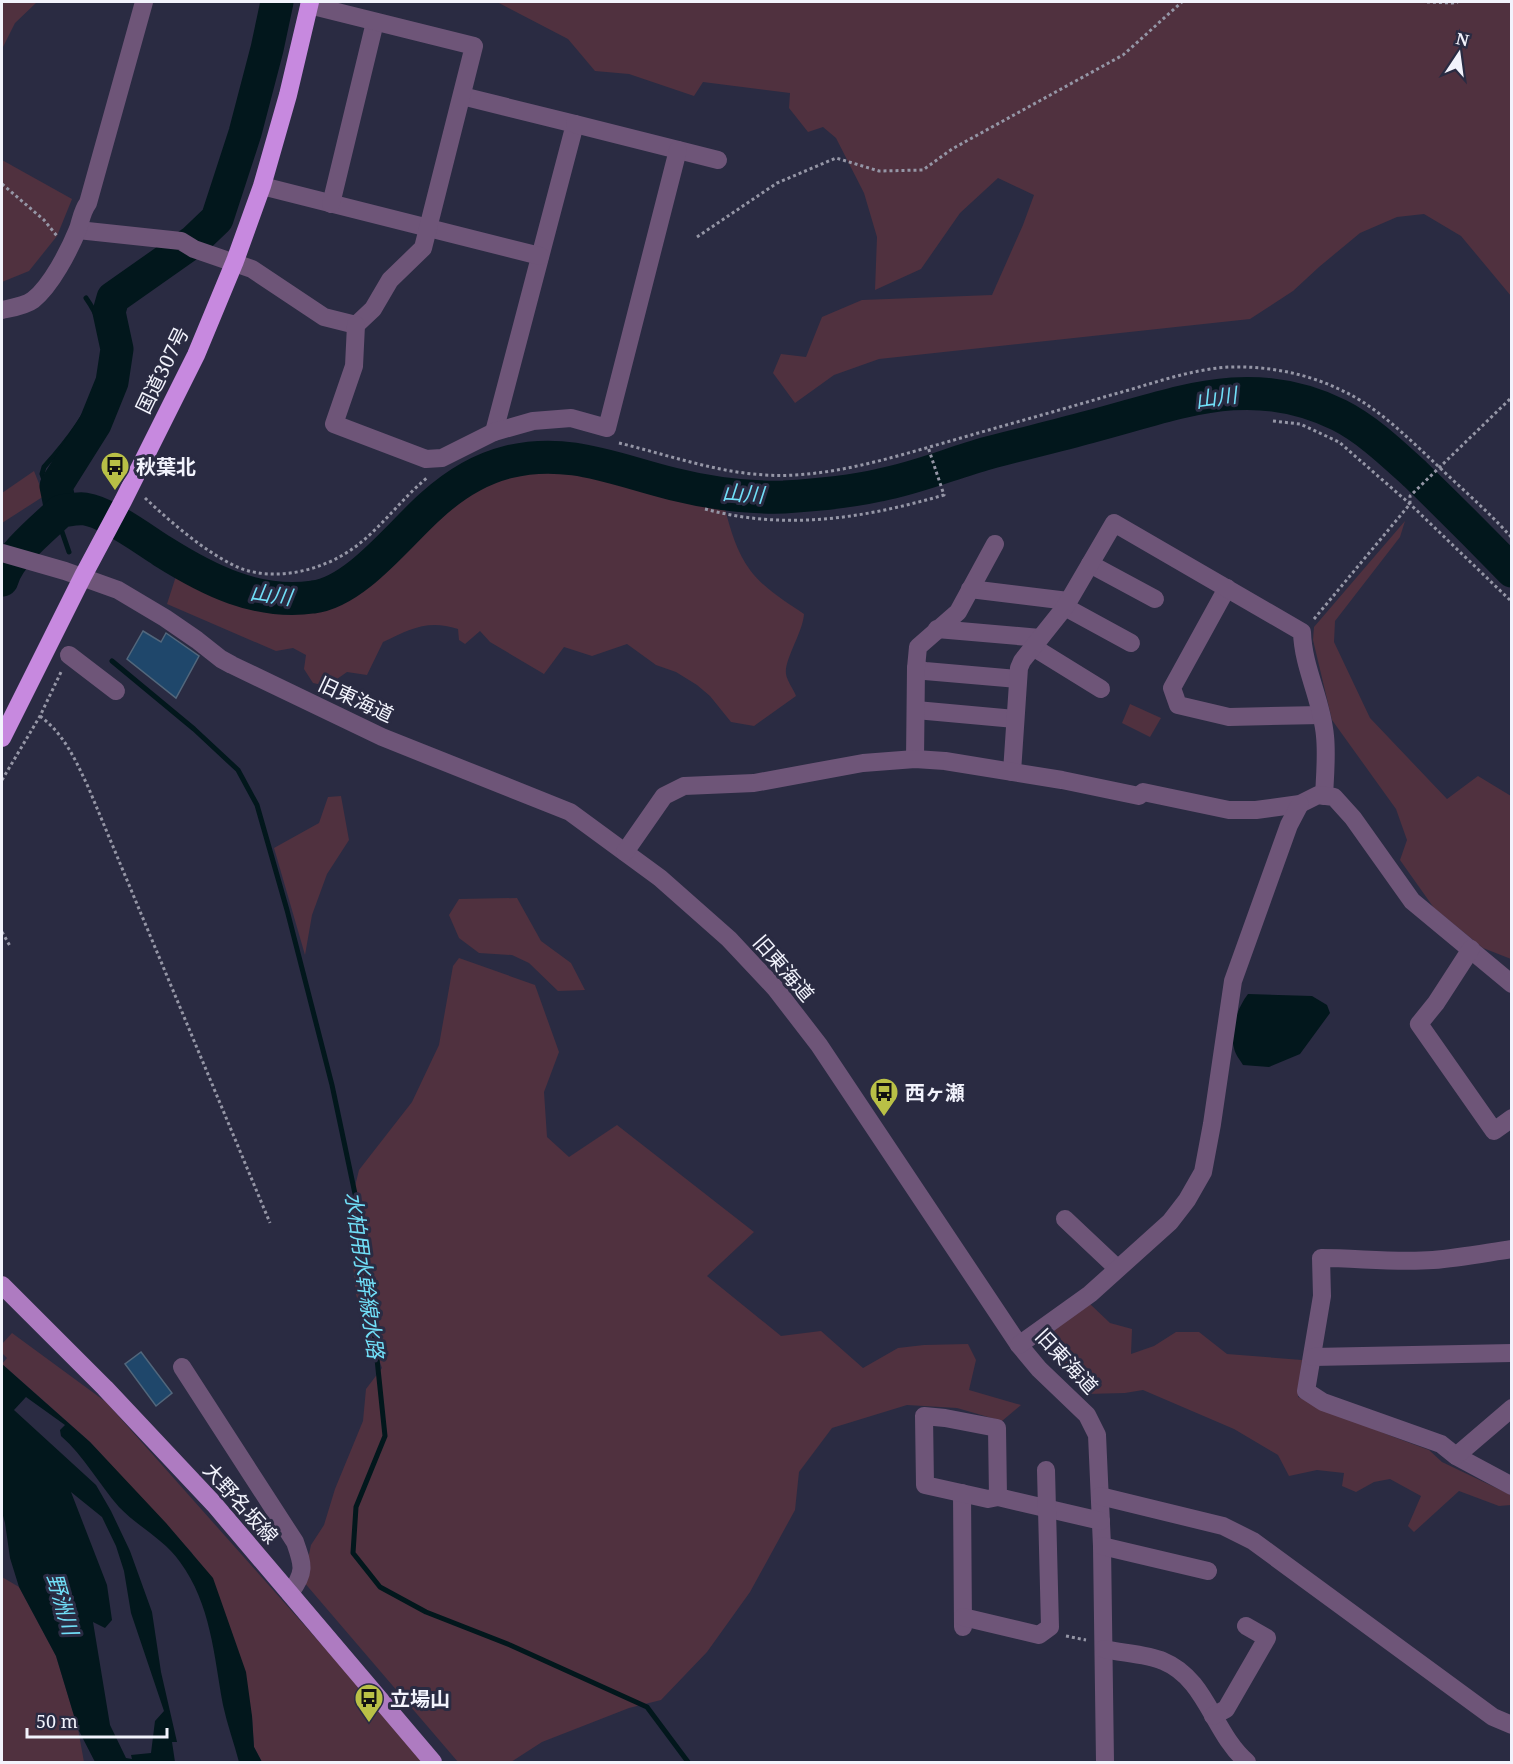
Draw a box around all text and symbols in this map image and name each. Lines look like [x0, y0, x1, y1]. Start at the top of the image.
north arrow [1429, 24, 1489, 84]
text: N [1454, 27, 1471, 52]
street label: 国道307号 [129, 322, 195, 418]
water label: 山川 [1193, 380, 1241, 414]
bus stop icon: 秋葉北 [99, 450, 131, 492]
place label: 秋葉北 [136, 453, 196, 480]
water label: 山川 [721, 478, 767, 509]
water label: 山川 [248, 577, 296, 611]
street label: 旧東海道 [314, 670, 398, 728]
street label: 旧東海道 [748, 929, 820, 1007]
bus stop icon: 西ヶ瀬 [868, 1076, 900, 1118]
place label: 西ヶ瀬 [905, 1079, 965, 1106]
water label: 水柏用水幹線水路 [339, 1190, 391, 1362]
street label: 旧東海道 [1030, 1323, 1104, 1399]
street label: 大野名坂線 [198, 1457, 284, 1549]
water label: 野洲川 [41, 1570, 86, 1640]
bus stop icon: 立場山 [353, 1682, 385, 1724]
place label: 立場山 [390, 1685, 450, 1712]
scale bar [27, 1701, 166, 1739]
text: 50 m [36, 1709, 78, 1733]

